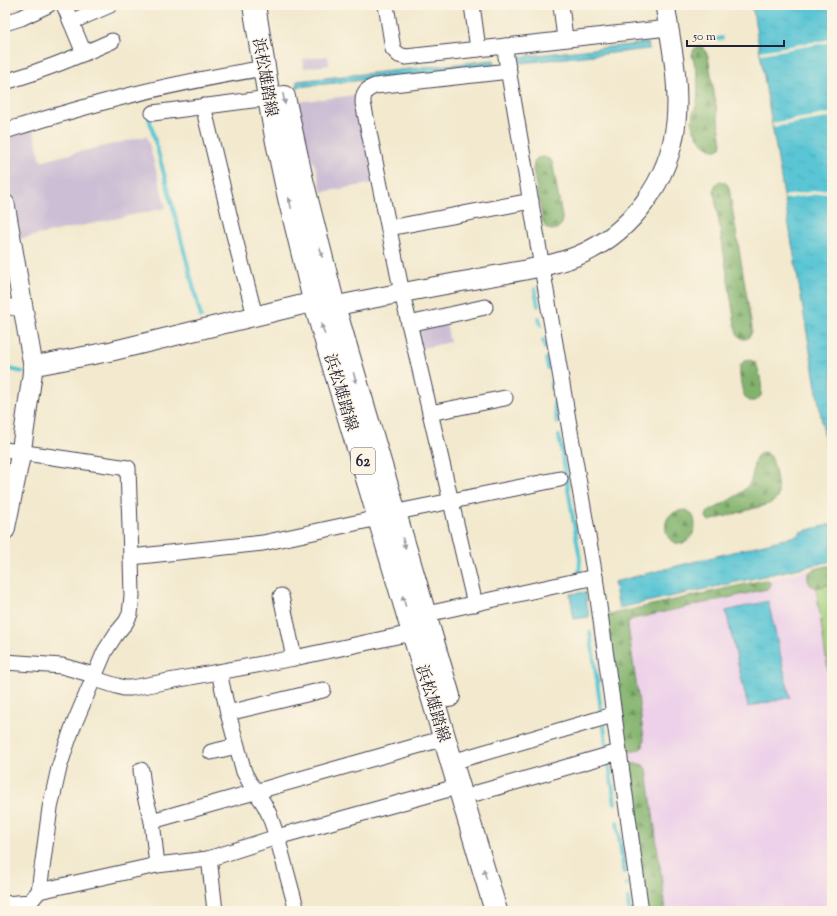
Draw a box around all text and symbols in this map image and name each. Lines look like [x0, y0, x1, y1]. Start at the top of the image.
scale bar [687, 22, 784, 48]
text: 50 m [692, 28, 716, 46]
street label: 浜松雄踏線 [245, 36, 282, 119]
one-way arrow [282, 93, 288, 105]
one-way arrow [287, 197, 293, 210]
one-way arrow [318, 246, 324, 259]
one-way arrow [320, 323, 326, 335]
street label: 浜松雄踏線 [317, 351, 362, 434]
one-way arrow [352, 372, 358, 384]
road number: 62 [351, 448, 375, 474]
one-way arrow [401, 537, 407, 549]
one-way arrow [401, 595, 407, 607]
street label: 浜松雄踏線 [409, 662, 454, 745]
one-way arrow [482, 867, 488, 879]

